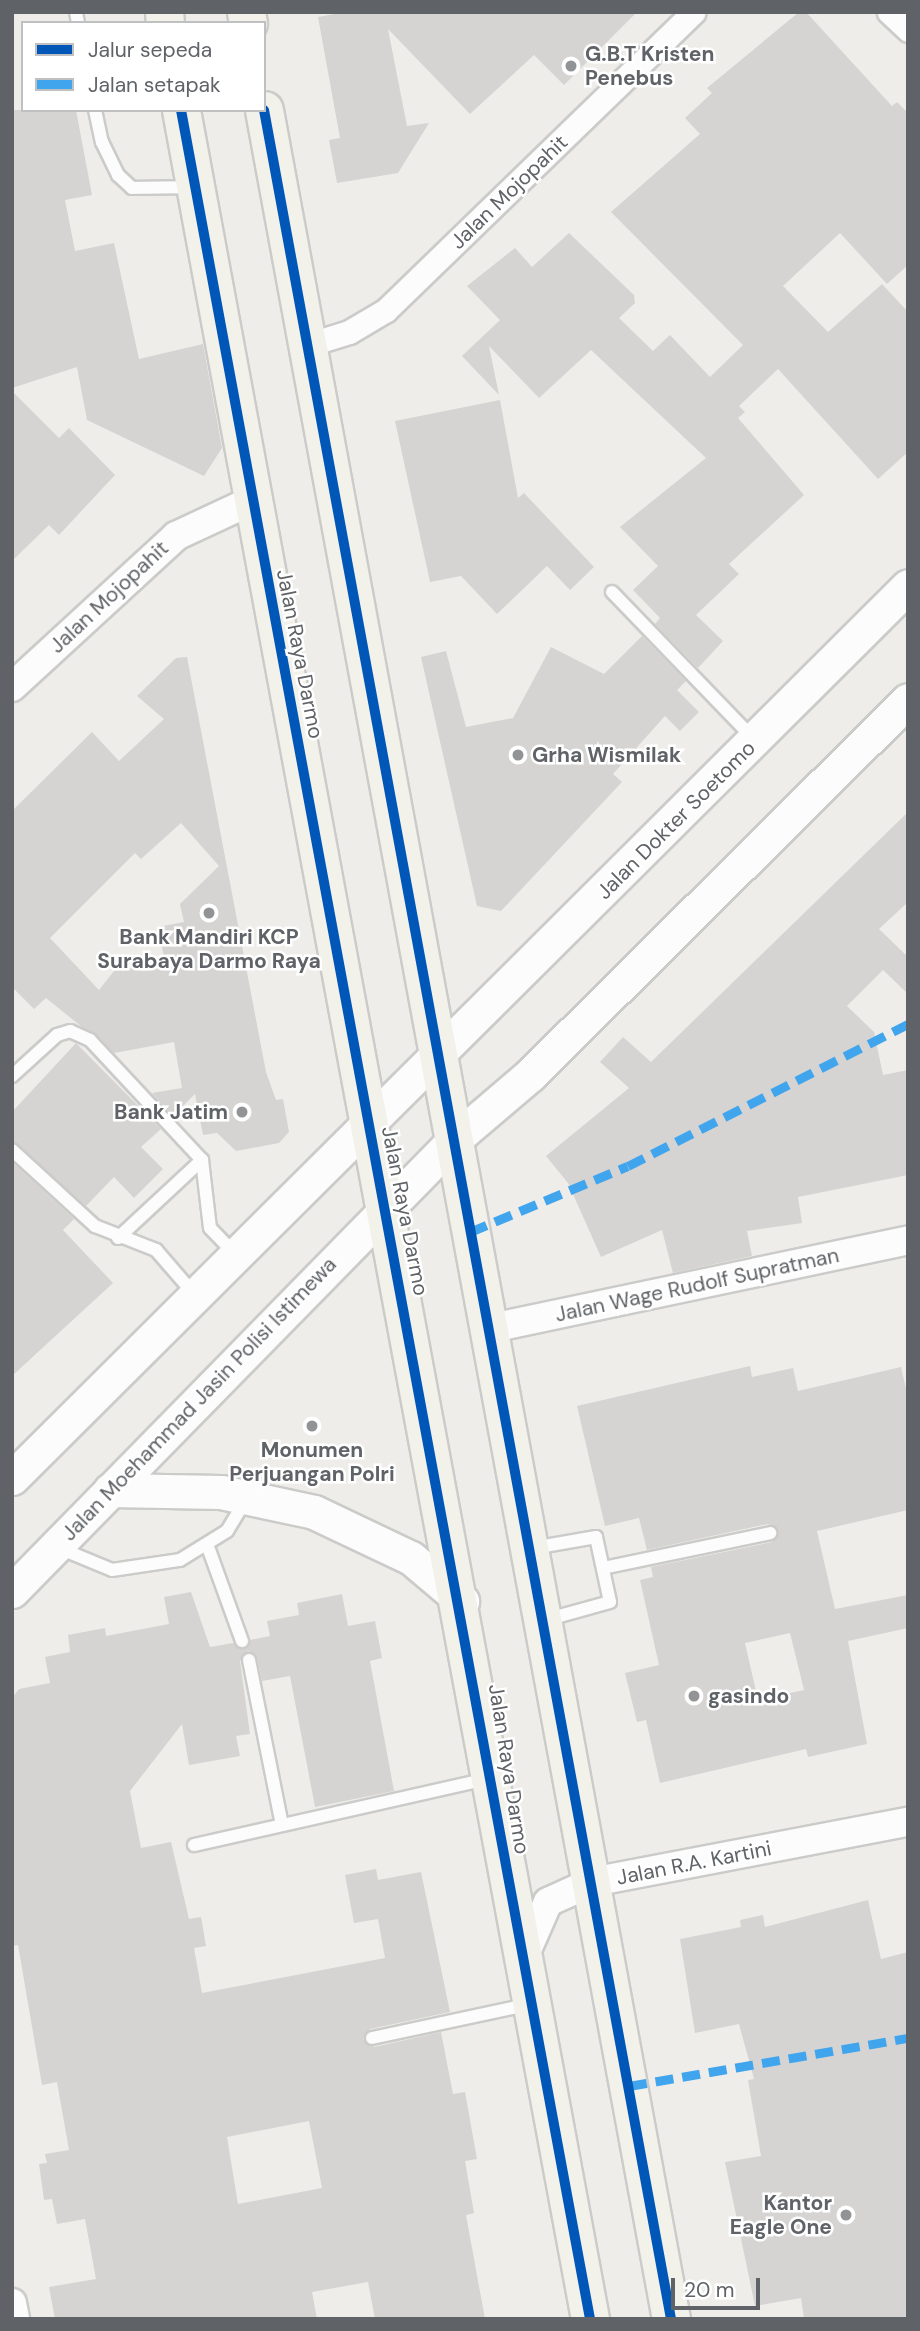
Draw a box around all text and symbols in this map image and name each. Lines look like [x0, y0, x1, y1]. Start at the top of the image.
legend [21, 21, 266, 112]
text: Jalur sepeda [88, 36, 212, 64]
place label: G.B.T Kristen Penebus [585, 41, 714, 91]
marker: G.B.T Kristen Penebus [563, 58, 579, 74]
text: Jalan setapak [88, 71, 221, 99]
street label: Jalan Mojopahit [445, 130, 573, 254]
street label: Jalan Mojopahit [44, 536, 174, 658]
street label: Jalan Raya Darmo [271, 567, 329, 741]
street label: Jalan Dokter Soetomo [591, 735, 761, 905]
place label: Grha Wismilak [532, 742, 681, 768]
marker: Grha Wismilak [510, 747, 526, 763]
marker: Bank Mandiri KCP Surabaya Darmo Raya [201, 905, 217, 921]
place label: Bank Mandiri KCP Surabaya Darmo Raya [97, 924, 321, 974]
place label: Bank Jatim [114, 1099, 228, 1125]
marker: Bank Jatim [234, 1104, 250, 1120]
street label: Jalan Raya Darmo [376, 1124, 434, 1298]
street label: Jalan Wage Rudolf Supratman [553, 1243, 841, 1327]
street label: Jalan Moehammad Jasin Polisi Istimewa [56, 1252, 342, 1546]
marker: Monumen Perjuangan Polri [304, 1418, 320, 1434]
place label: Monumen Perjuangan Polri [229, 1437, 395, 1487]
street label: Jalan Raya Darmo [483, 1682, 535, 1856]
place label: gasindo [708, 1683, 789, 1709]
marker: gasindo [686, 1688, 702, 1704]
street label: Jalan R.A. Kartini [614, 1836, 774, 1890]
place label: Kantor Eagle One [730, 2190, 832, 2240]
marker: Kantor Eagle One [838, 2207, 854, 2223]
scale bar [675, 2264, 764, 2308]
text: 20 m [684, 2276, 735, 2304]

